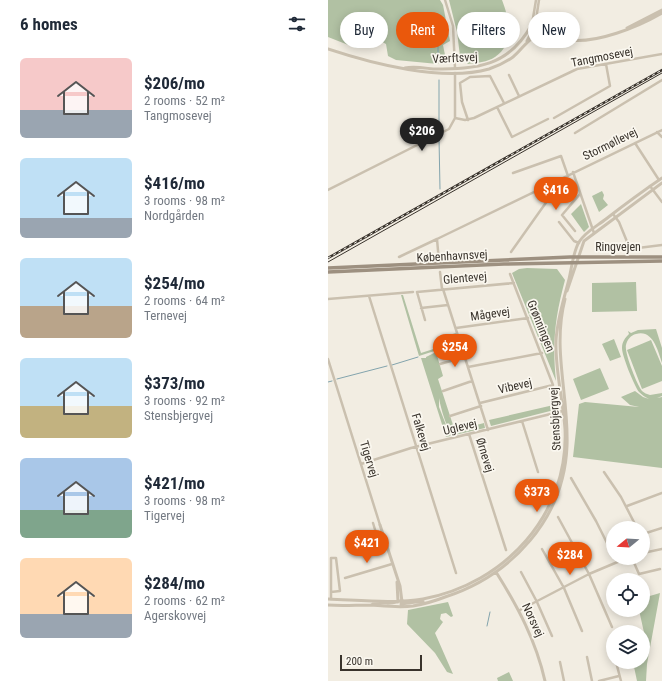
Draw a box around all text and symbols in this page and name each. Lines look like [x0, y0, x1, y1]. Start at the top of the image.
chip: Buy [340, 12, 388, 48]
chip: Rent [396, 12, 449, 48]
chip: Filters [457, 12, 520, 48]
chip: New [528, 12, 580, 48]
icon: filters [286, 13, 308, 35]
text: 6 homes [20, 14, 78, 34]
street label: Tangmosevej [570, 44, 634, 70]
street label: Værftsvej [432, 50, 478, 66]
text: $206/mo [144, 73, 205, 93]
icon: home [52, 74, 100, 122]
text: 2 rooms · 52 m² [144, 93, 225, 108]
text: Tangmosevej [144, 108, 212, 123]
pin: $206 [398, 118, 446, 152]
text: $206 [409, 123, 435, 138]
street label: Stormøllevej [581, 125, 639, 163]
text: $416/mo [144, 173, 205, 193]
icon: home [52, 174, 100, 222]
pin: $416 [532, 177, 580, 211]
text: $416 [543, 182, 569, 197]
text: 3 rooms · 98 m² [144, 193, 225, 208]
text: Nordgården [144, 208, 204, 223]
street label: Ringvejen [595, 240, 641, 254]
street label: Københavnsvej [416, 247, 488, 265]
street label: Glentevej [443, 269, 487, 287]
text: $254/mo [144, 273, 205, 293]
icon: home [52, 274, 100, 322]
text: 2 rooms · 64 m² [144, 293, 225, 308]
street label: Grønningen [524, 298, 558, 354]
street label: Mågevej [469, 304, 511, 324]
text: Ternevej [144, 308, 187, 323]
pin: $254 [431, 334, 479, 368]
text: $254 [442, 339, 468, 354]
text: $373/mo [144, 373, 205, 393]
icon: home [52, 374, 100, 422]
street label: Vibevej [497, 375, 533, 397]
street label: Stensbjergvej [546, 387, 564, 451]
text: 3 rooms · 92 m² [144, 393, 225, 408]
text: Stensbjergvej [144, 408, 213, 423]
street label: Falkevej [409, 412, 433, 452]
street label: Uglevej [442, 416, 478, 438]
street label: Ørnevej [473, 436, 497, 474]
street label: Tigervej [357, 439, 381, 479]
text: $421/mo [144, 473, 205, 493]
icon: home [52, 474, 100, 522]
pin: $373 [513, 479, 561, 513]
text: $373 [524, 484, 550, 499]
text: 3 rooms · 98 m² [144, 493, 225, 508]
text: Tigervej [144, 508, 185, 523]
north arrow [606, 521, 650, 565]
map controls [606, 521, 650, 669]
pin: $421 [343, 530, 391, 564]
text: $421 [354, 535, 380, 550]
pin: $284 [546, 542, 594, 576]
text: $284 [557, 547, 583, 562]
text: $284/mo [144, 573, 205, 593]
button: locate [606, 573, 650, 617]
icon: home [52, 574, 100, 622]
text: 2 rooms · 62 m² [144, 593, 225, 608]
street label: Norsvej [519, 601, 547, 639]
text: Agerskovvej [144, 608, 206, 623]
button: layers [606, 625, 650, 669]
scale bar [340, 653, 422, 672]
text: 200 m [346, 655, 373, 668]

